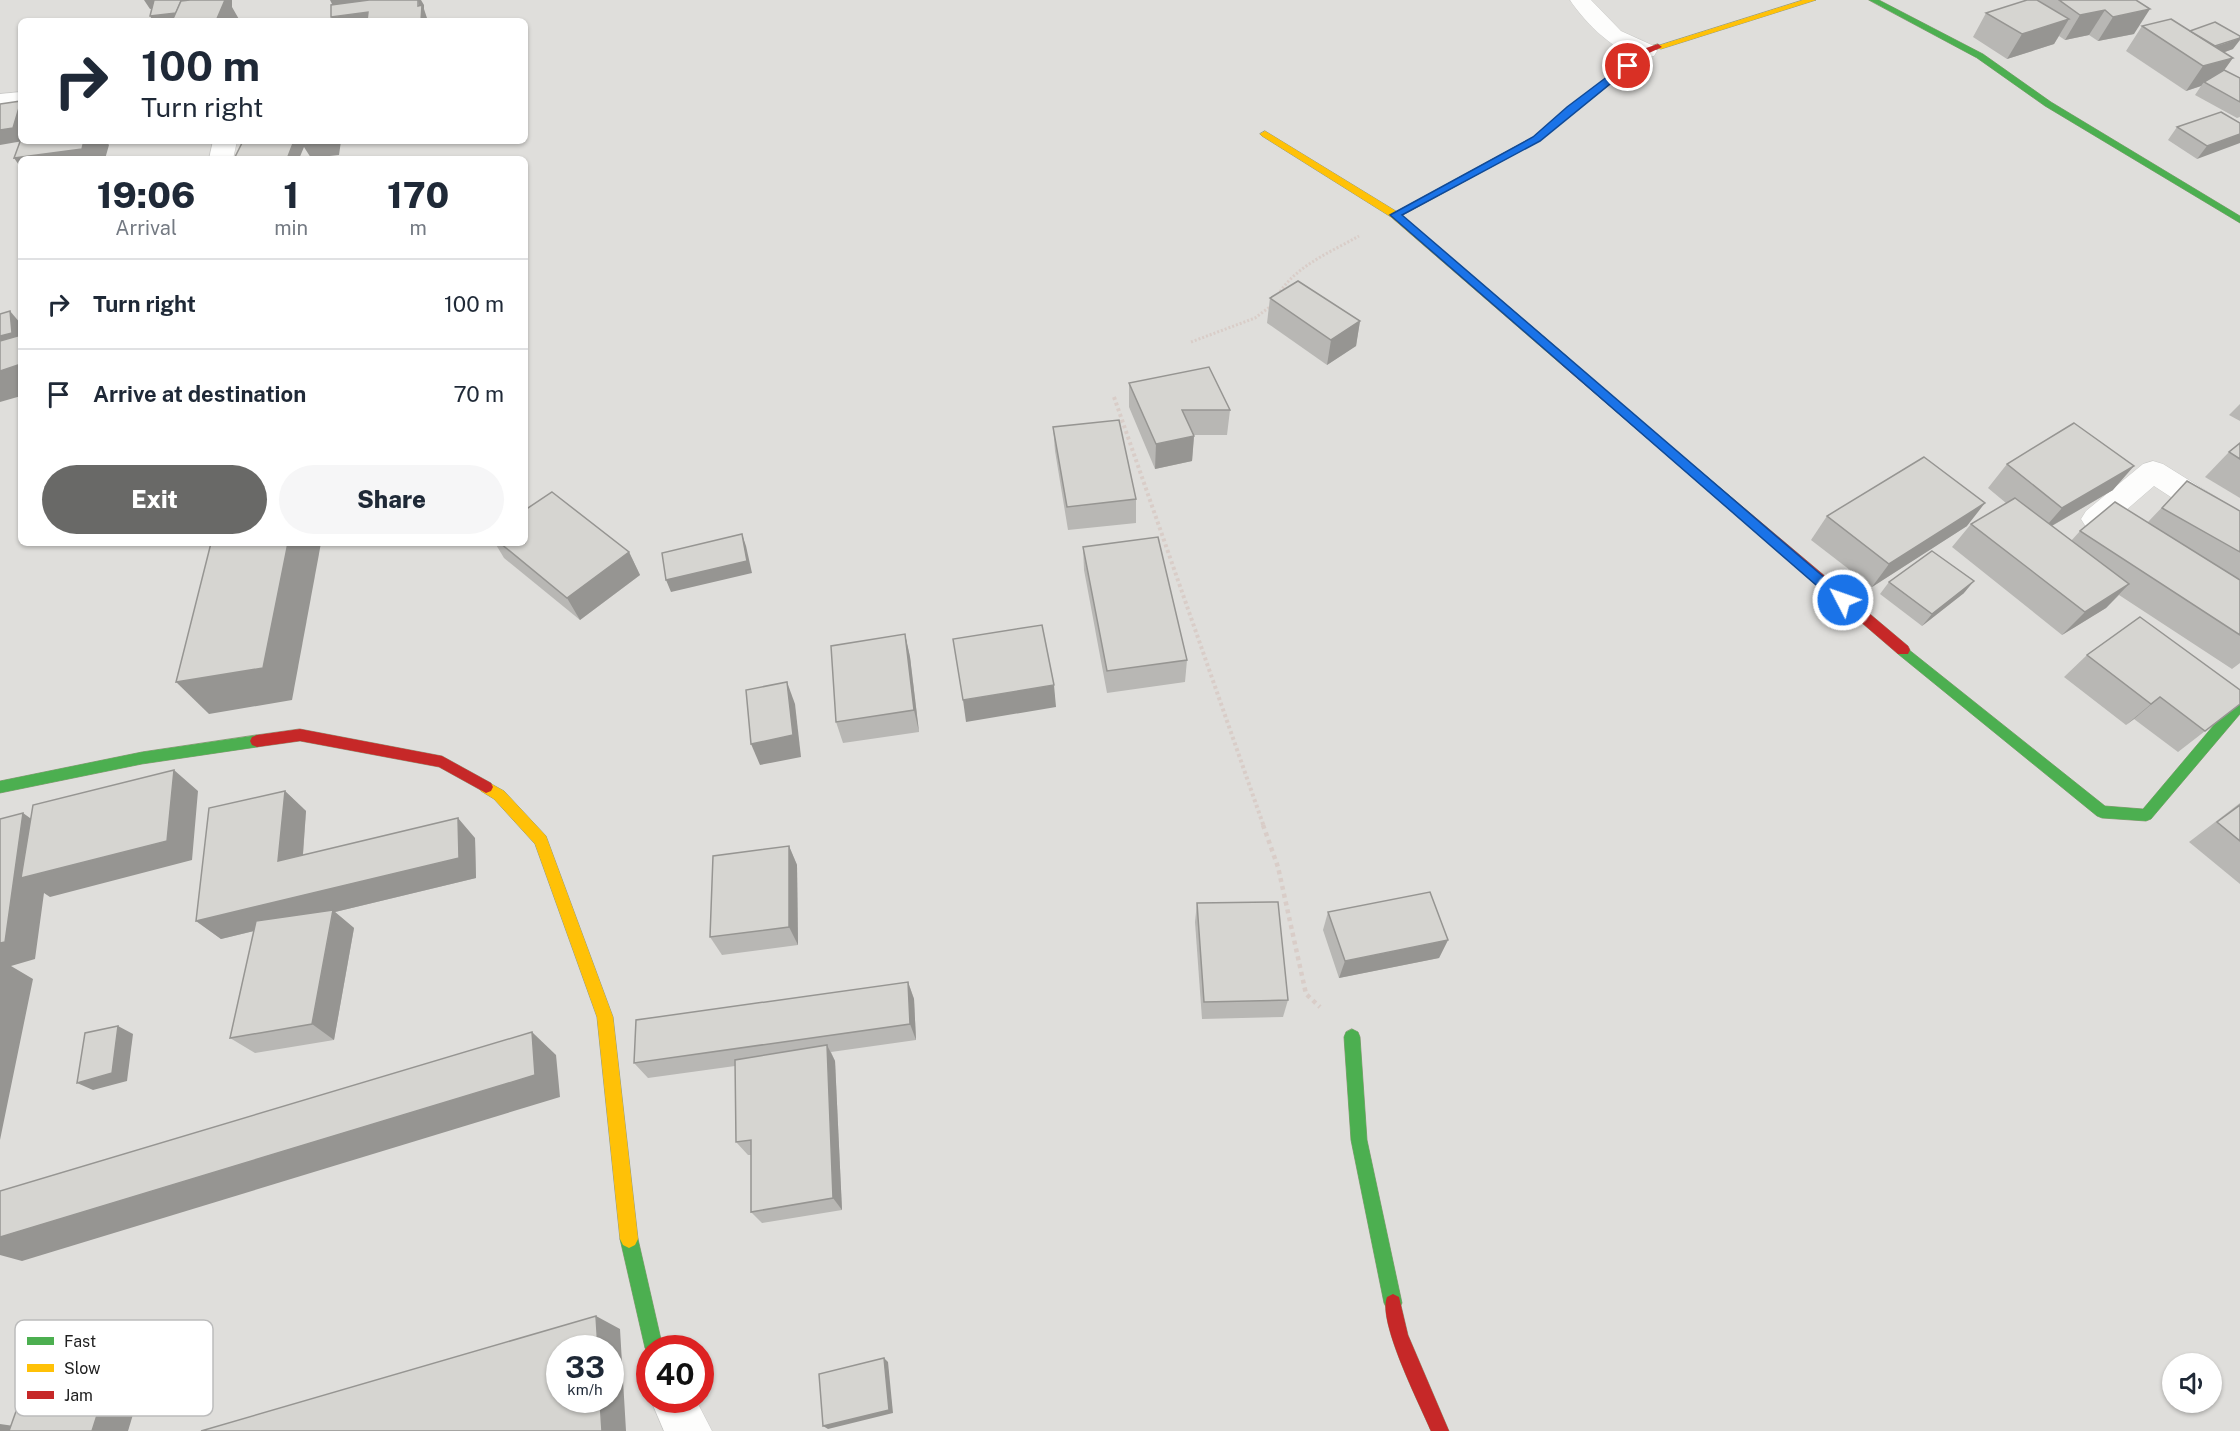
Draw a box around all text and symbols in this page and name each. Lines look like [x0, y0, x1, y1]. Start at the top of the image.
pin [1602, 40, 1653, 91]
text: 100 m [141, 41, 260, 90]
icon: right [42, 42, 120, 120]
icon: arrive [1611, 49, 1644, 82]
text: Turn right [141, 91, 264, 123]
text: 19:06 [97, 174, 195, 216]
text: 1 [283, 174, 299, 216]
text: 170 [387, 174, 449, 216]
text: Arrival [115, 216, 177, 240]
text: min [274, 216, 308, 240]
text: m [409, 216, 427, 240]
icon: right [42, 288, 75, 321]
text: Turn right [93, 291, 196, 317]
text: 100 m [444, 291, 504, 317]
icon: arrive [42, 378, 75, 411]
text: Arrive at destination [93, 381, 306, 407]
text: 70 m [453, 381, 504, 407]
button: Exit [42, 465, 267, 534]
button: Share [279, 465, 504, 534]
position arrow [1811, 568, 1875, 632]
legend [15, 1320, 213, 1416]
text: Fast [64, 1332, 96, 1351]
speed limit sign: 40 [636, 1335, 714, 1413]
text: 33 [565, 1349, 605, 1385]
map controls [2162, 1353, 2222, 1413]
button: sound [2162, 1353, 2222, 1413]
text: Slow [64, 1359, 101, 1378]
text: km/h [567, 1381, 603, 1398]
text: Jam [64, 1386, 93, 1405]

